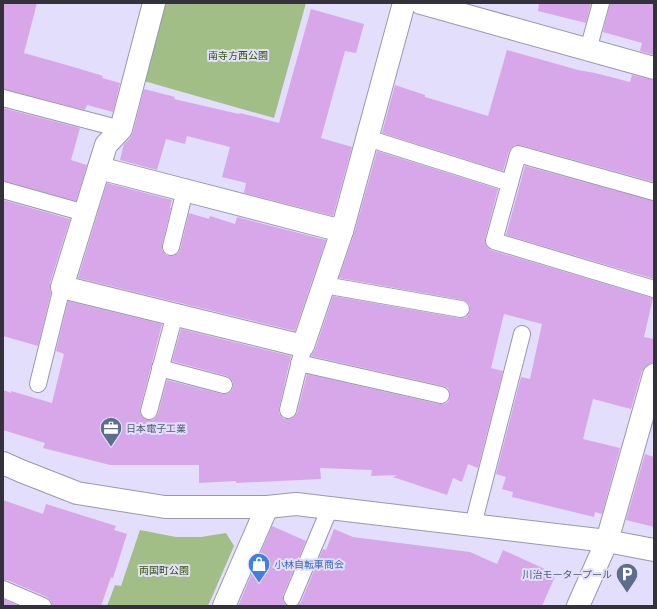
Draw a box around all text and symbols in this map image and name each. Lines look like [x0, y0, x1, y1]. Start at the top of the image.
park label: 南寺方西公園 [208, 50, 268, 61]
office icon: 日本電子工業 [98, 415, 124, 448]
place label: 日本電子工業 [126, 423, 186, 434]
shop icon: 小林自転車商会 [246, 551, 272, 584]
place label: 小林自転車商会 [274, 559, 344, 570]
parking icon: 川治モータープール [614, 561, 640, 594]
park label: 両国町公園 [139, 565, 189, 576]
place label: 川治モータープール [523, 569, 612, 580]

